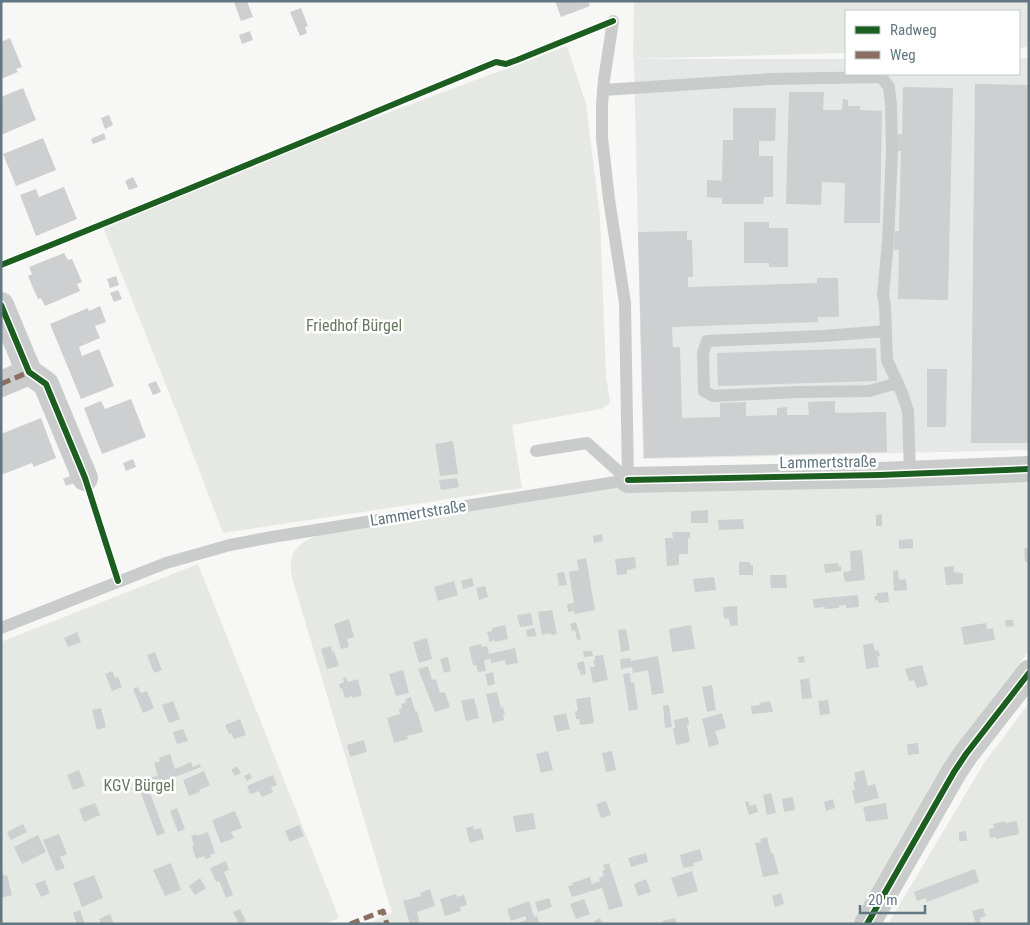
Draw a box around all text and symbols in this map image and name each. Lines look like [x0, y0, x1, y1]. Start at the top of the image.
legend [845, 10, 1020, 75]
text: Radweg [890, 21, 937, 39]
text: Weg [890, 46, 916, 64]
park label: Friedhof Bürgel [306, 316, 402, 335]
street label: Lammertstraße [779, 452, 877, 472]
street label: Lammertstraße [369, 496, 467, 530]
park label: KGV Bürgel [104, 776, 174, 795]
scale bar [860, 882, 925, 914]
text: 20 m [868, 891, 898, 909]

